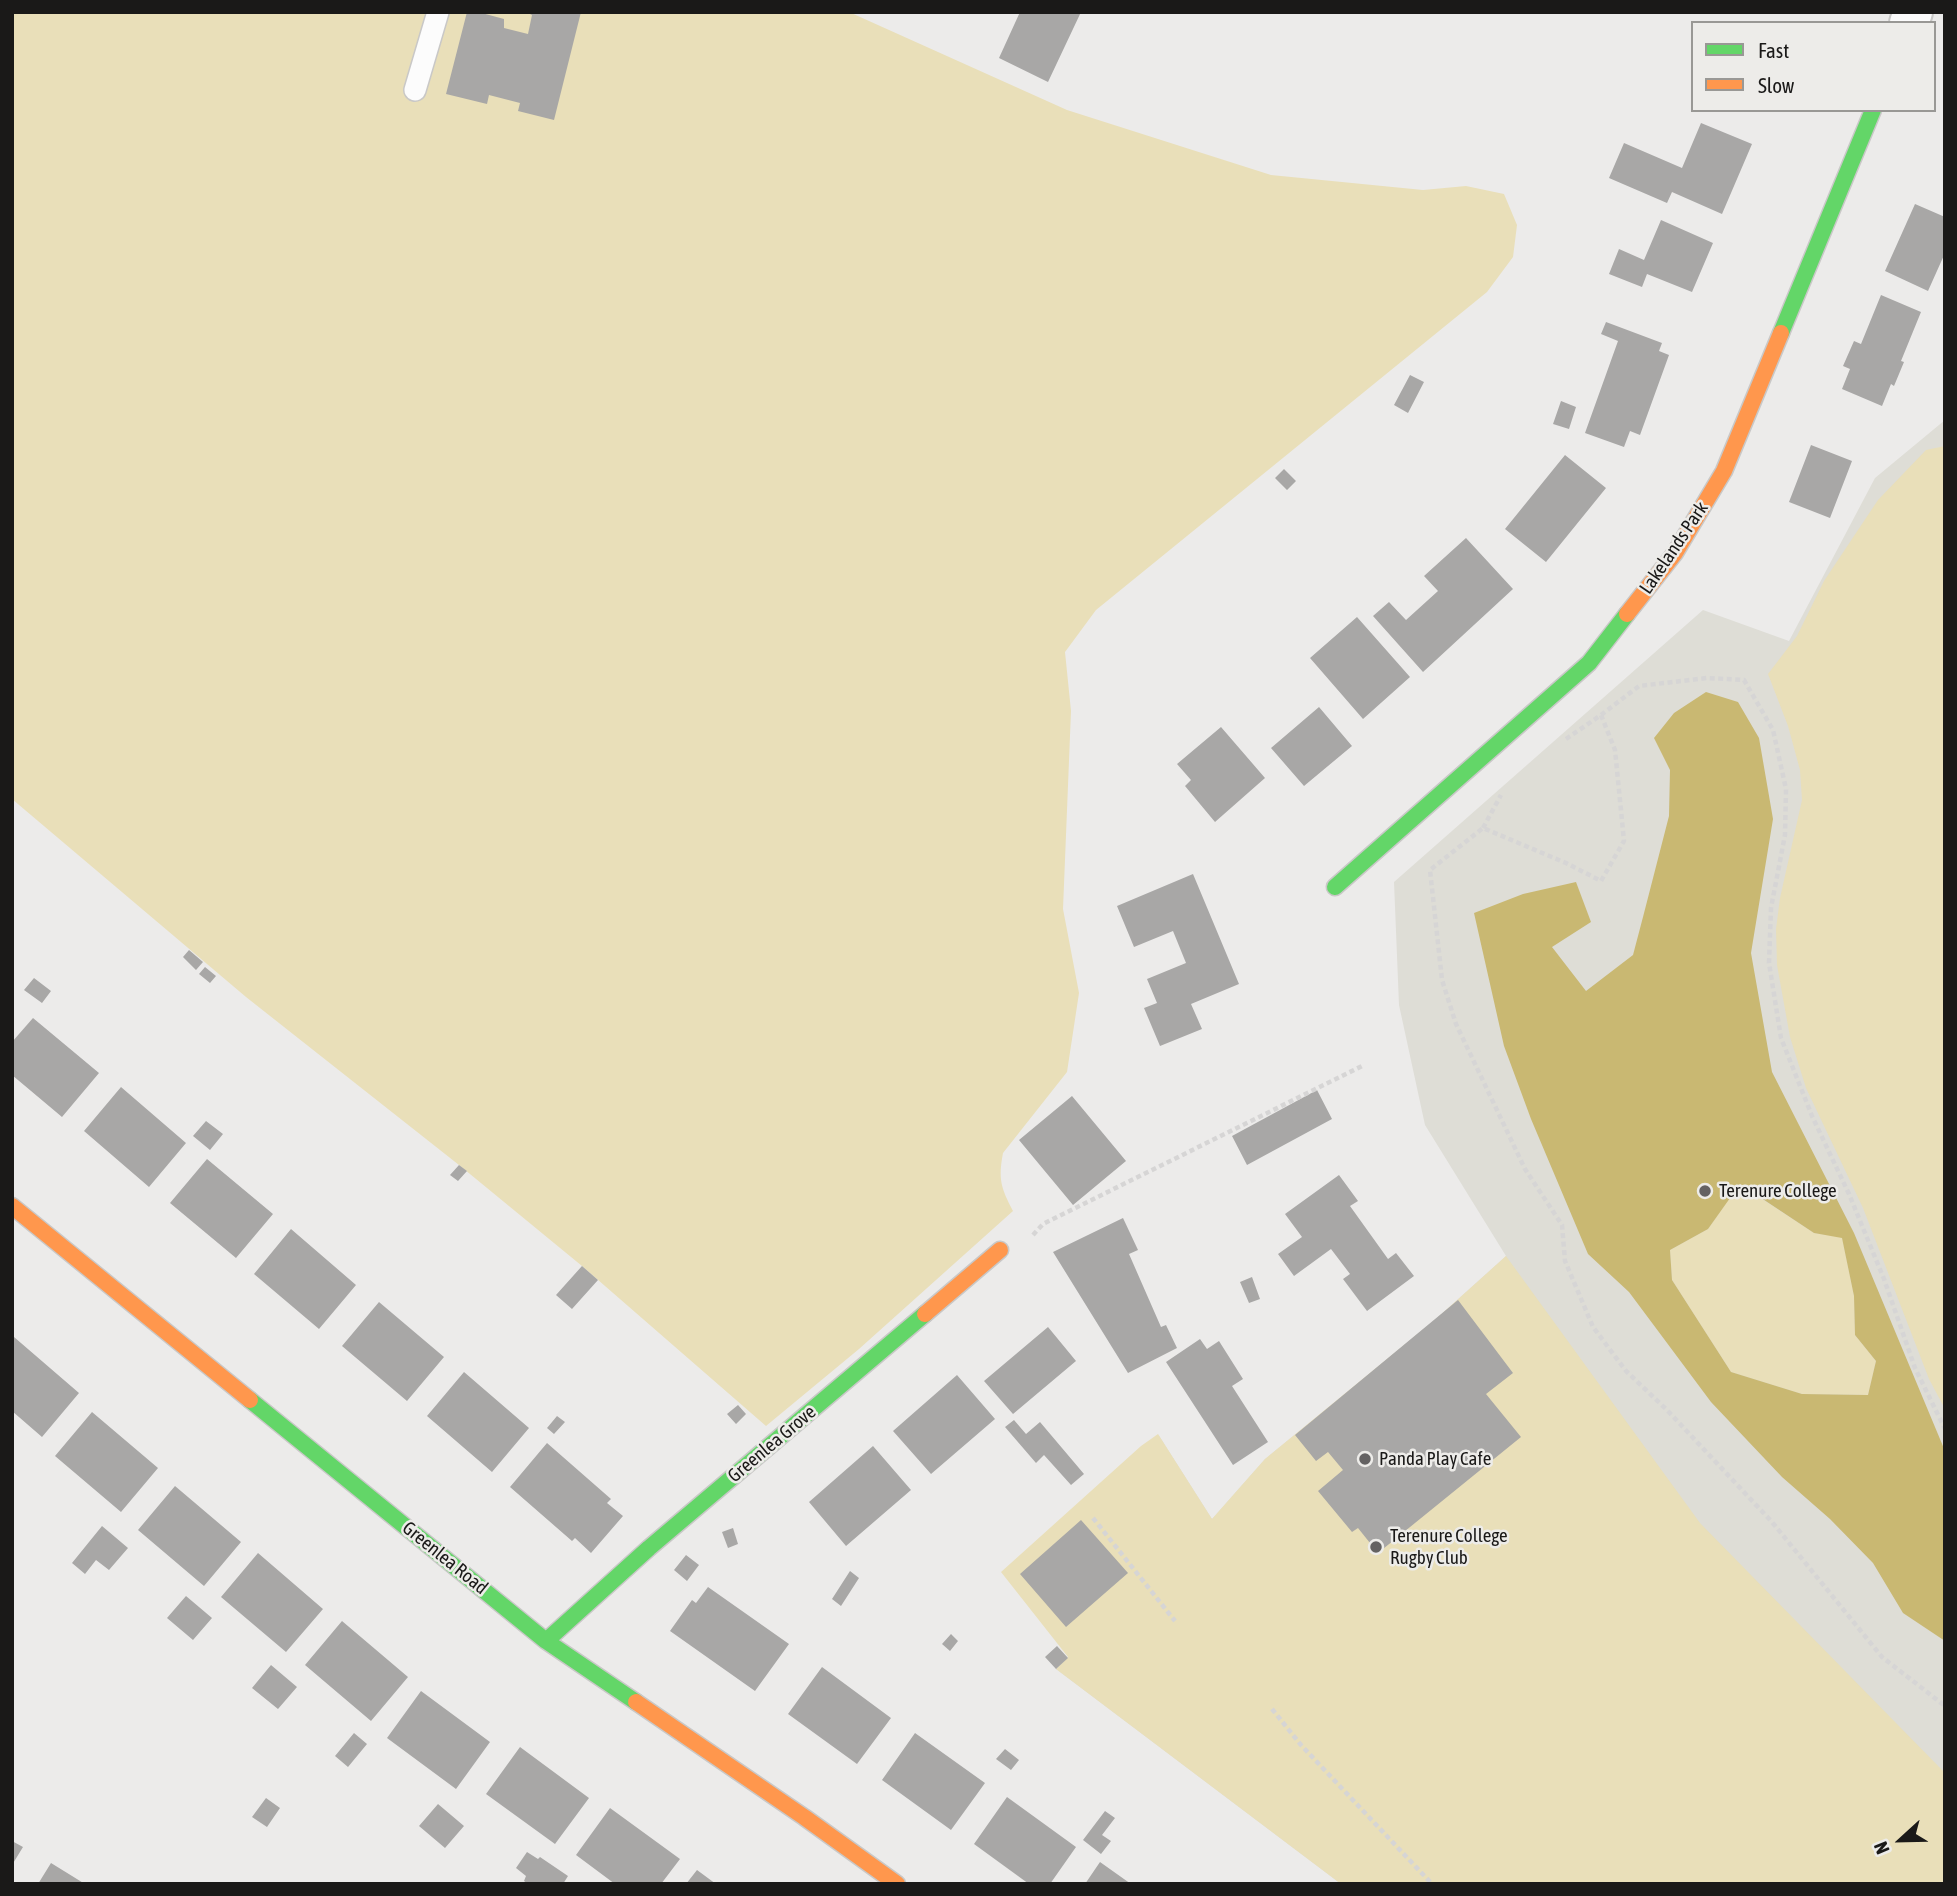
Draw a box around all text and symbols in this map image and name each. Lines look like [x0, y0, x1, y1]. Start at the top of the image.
legend [1691, 21, 1936, 112]
text: Fast [1758, 38, 1789, 62]
text: Slow [1758, 73, 1794, 97]
street label: Lakelands Park [1635, 498, 1713, 598]
place label: Terenure College [1719, 1180, 1837, 1202]
marker: Terenure College [1697, 1183, 1713, 1199]
street label: Greenlea Grove [723, 1401, 821, 1487]
place label: Panda Play Cafe [1379, 1448, 1491, 1470]
marker: Panda Play Cafe [1357, 1451, 1373, 1467]
street label: Greenlea Road [398, 1517, 492, 1599]
place label: Terenure College Rugby Club [1390, 1525, 1508, 1569]
marker: Terenure College Rugby Club [1368, 1539, 1384, 1555]
north arrow [1866, 1805, 1936, 1875]
text: N [1869, 1839, 1894, 1857]

